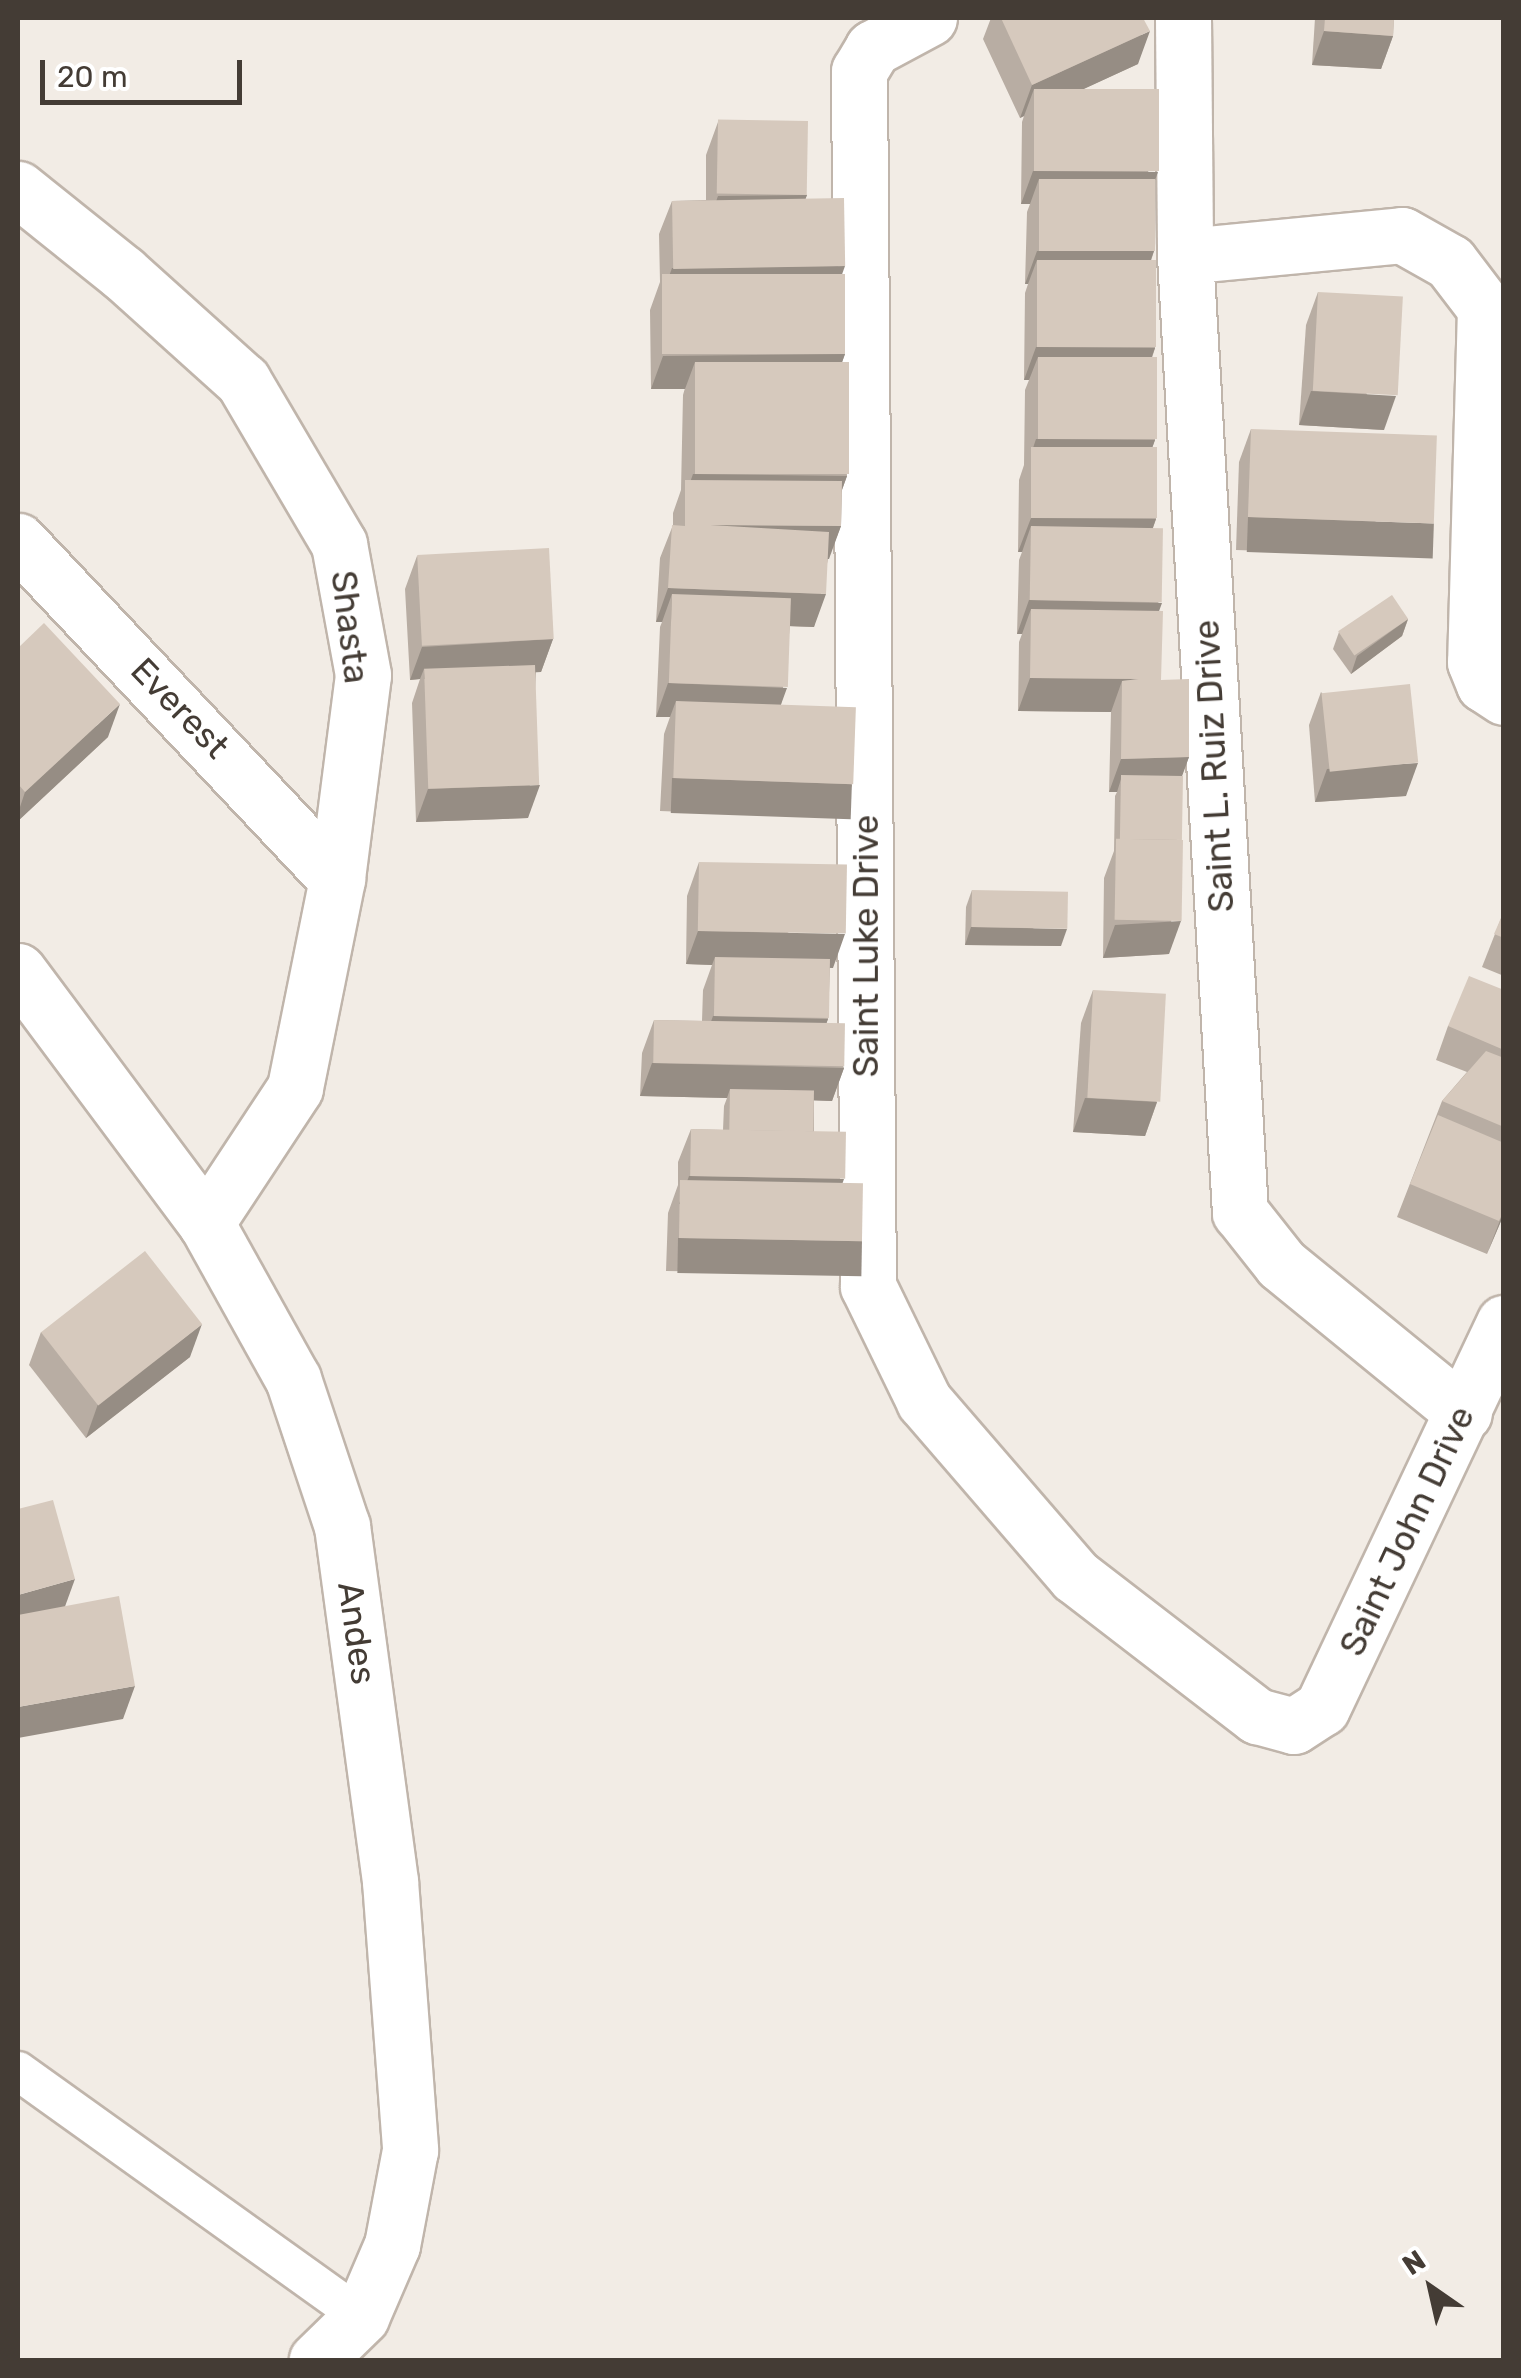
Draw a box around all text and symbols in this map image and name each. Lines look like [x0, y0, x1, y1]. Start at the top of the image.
scale bar [45, 40, 248, 102]
text: 20 m [57, 59, 128, 95]
street label: Shasta [322, 568, 378, 686]
street label: Saint L. Ruiz Drive [1185, 619, 1243, 913]
street label: Everest [122, 649, 238, 767]
street label: Saint Luke Drive [845, 815, 887, 1077]
street label: Saint John Drive [1331, 1400, 1483, 1662]
street label: Andes [329, 1579, 385, 1687]
north arrow [1381, 2238, 1481, 2338]
text: N [1396, 2243, 1432, 2282]

